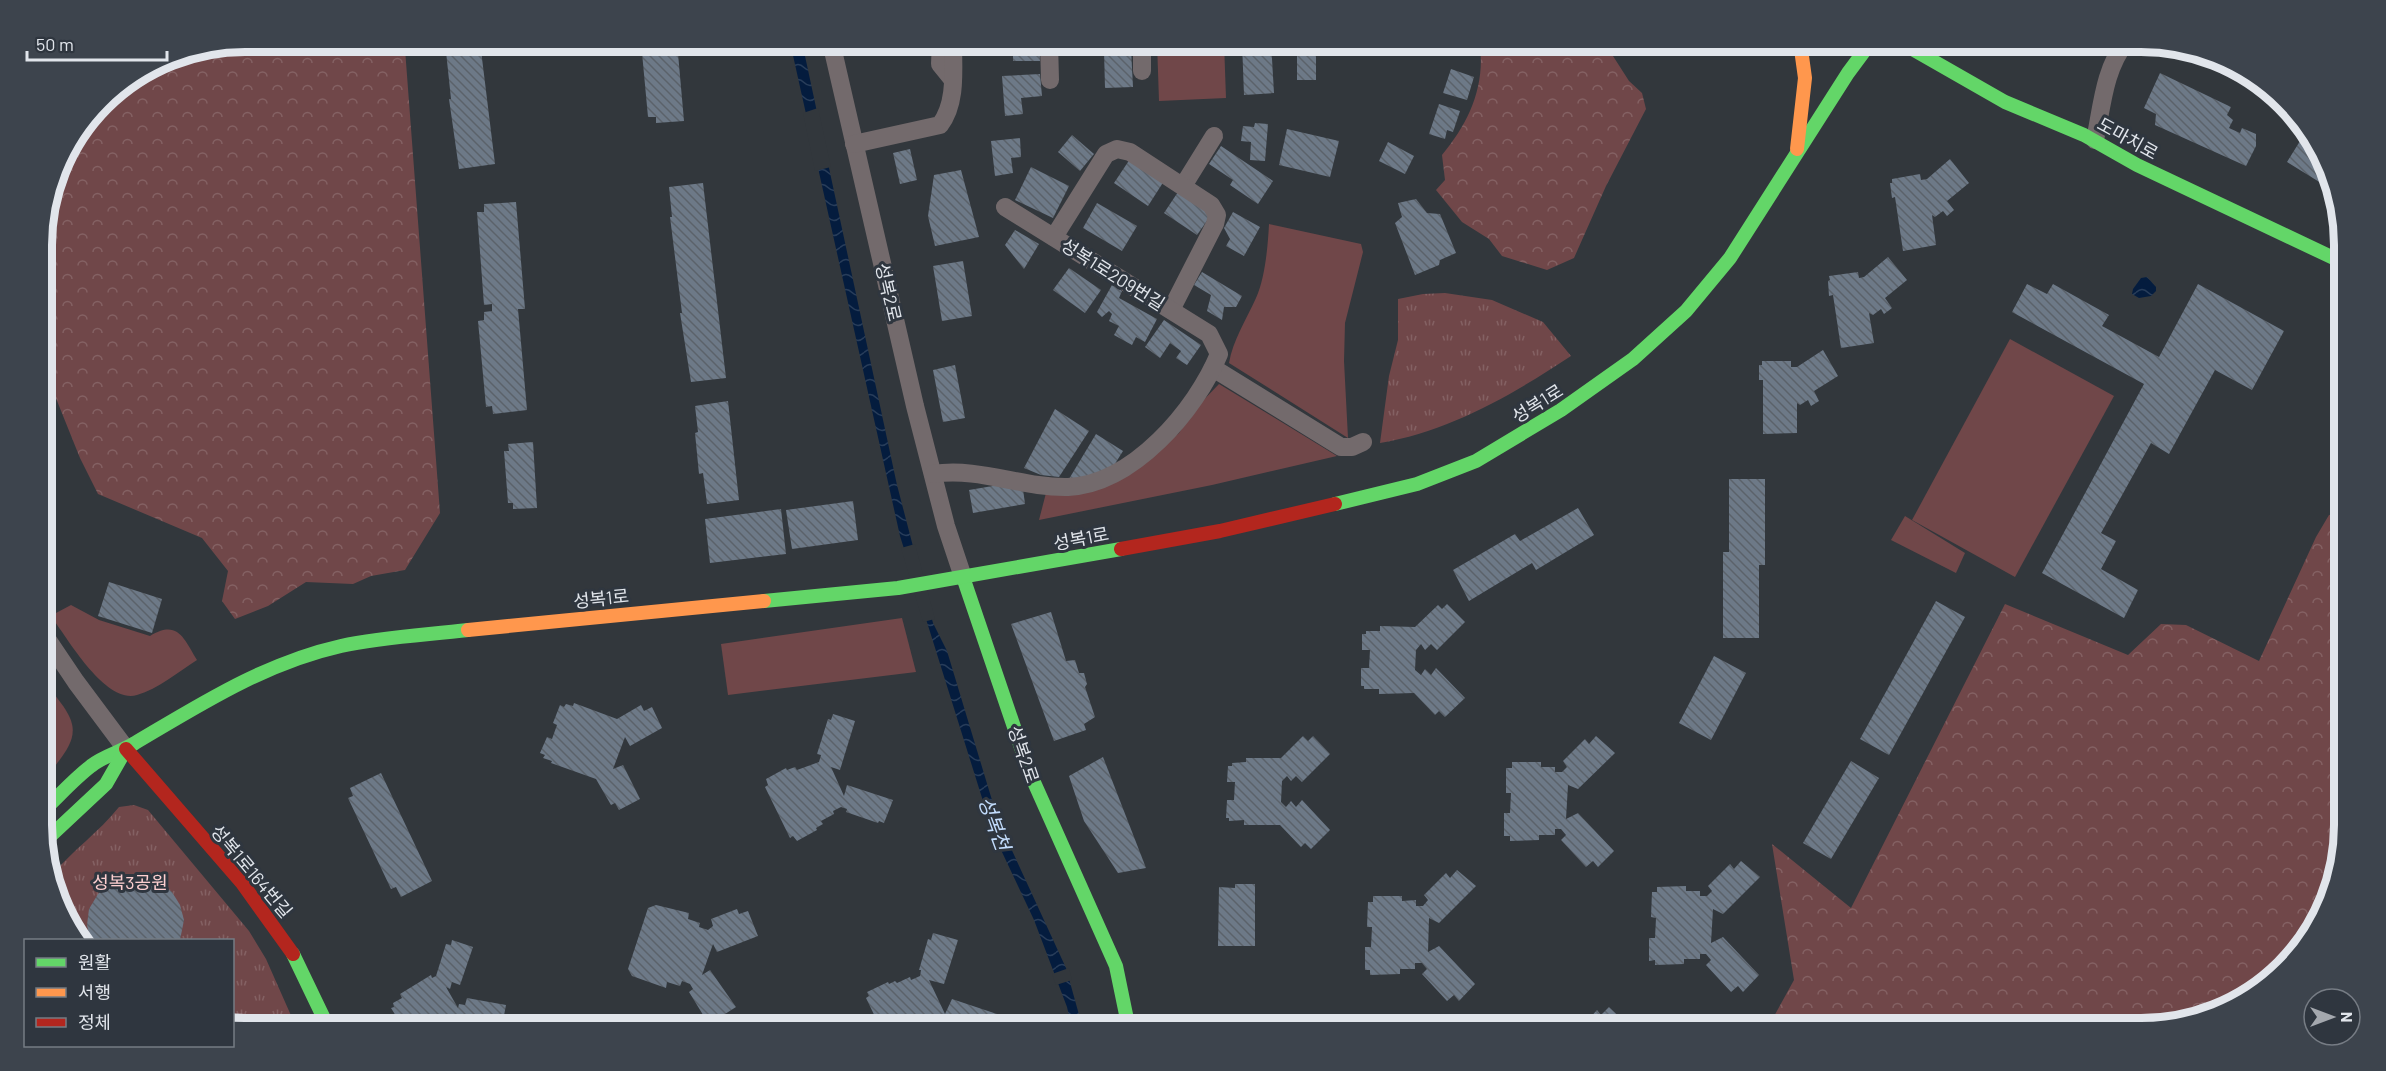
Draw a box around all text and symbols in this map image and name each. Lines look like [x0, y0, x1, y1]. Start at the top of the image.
scale bar [27, 24, 166, 62]
text: 50 m [36, 33, 74, 55]
street label: 도마치로 [2094, 112, 2162, 164]
street label: 성복1로209번길 [1057, 233, 1169, 315]
street label: 성복2로 [872, 261, 906, 323]
street label: 성복1로 [1507, 379, 1567, 427]
street label: 성복1로 [1051, 522, 1111, 554]
street label: 성복1로 [572, 584, 630, 612]
street label: 성복2로 [1004, 722, 1044, 786]
water label: 성복천 [974, 793, 1017, 855]
street label: 성복1로164번길 [207, 820, 297, 922]
park label: 성복3공원 [92, 871, 168, 893]
legend [24, 939, 234, 1047]
text: 원활 [78, 951, 111, 973]
text: 서행 [78, 981, 111, 1003]
north arrow [2302, 987, 2362, 1047]
text: 정체 [78, 1011, 111, 1033]
text: N [2338, 1012, 2357, 1022]

